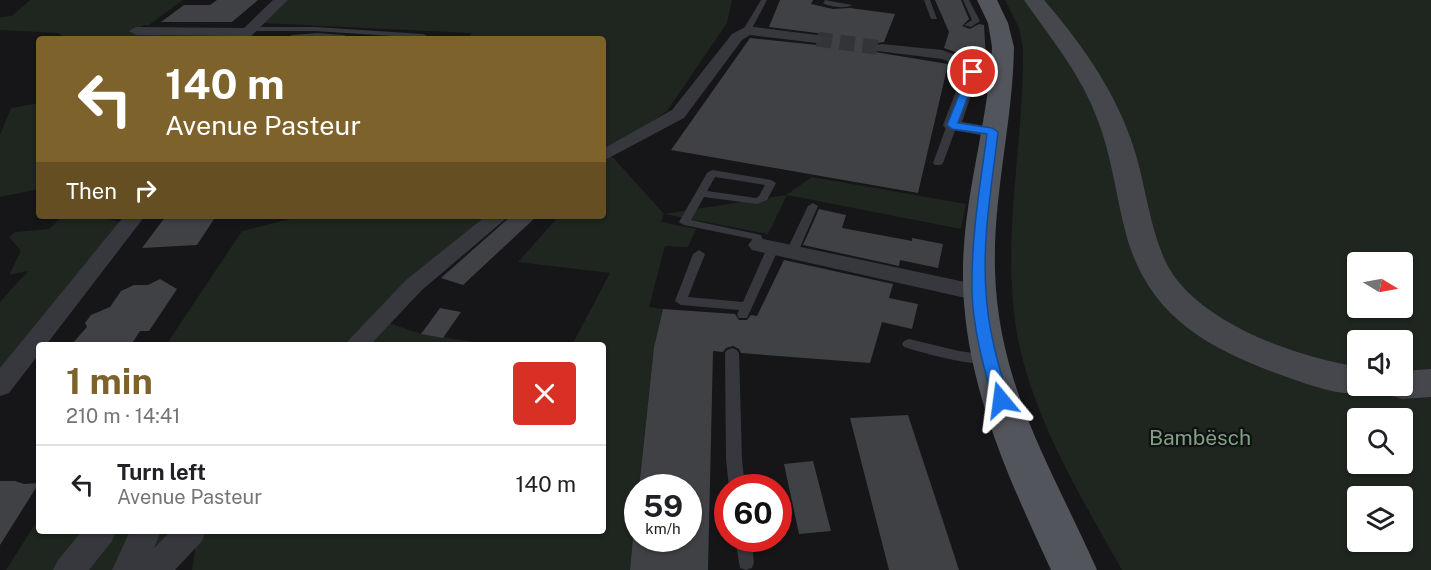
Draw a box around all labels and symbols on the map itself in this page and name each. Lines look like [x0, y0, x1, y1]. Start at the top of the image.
pin [947, 46, 998, 97]
north arrow [1347, 252, 1413, 318]
position arrow [969, 368, 1033, 432]
park label: Bambësch [1149, 425, 1251, 450]
speed limit sign: 60 [714, 474, 792, 552]

